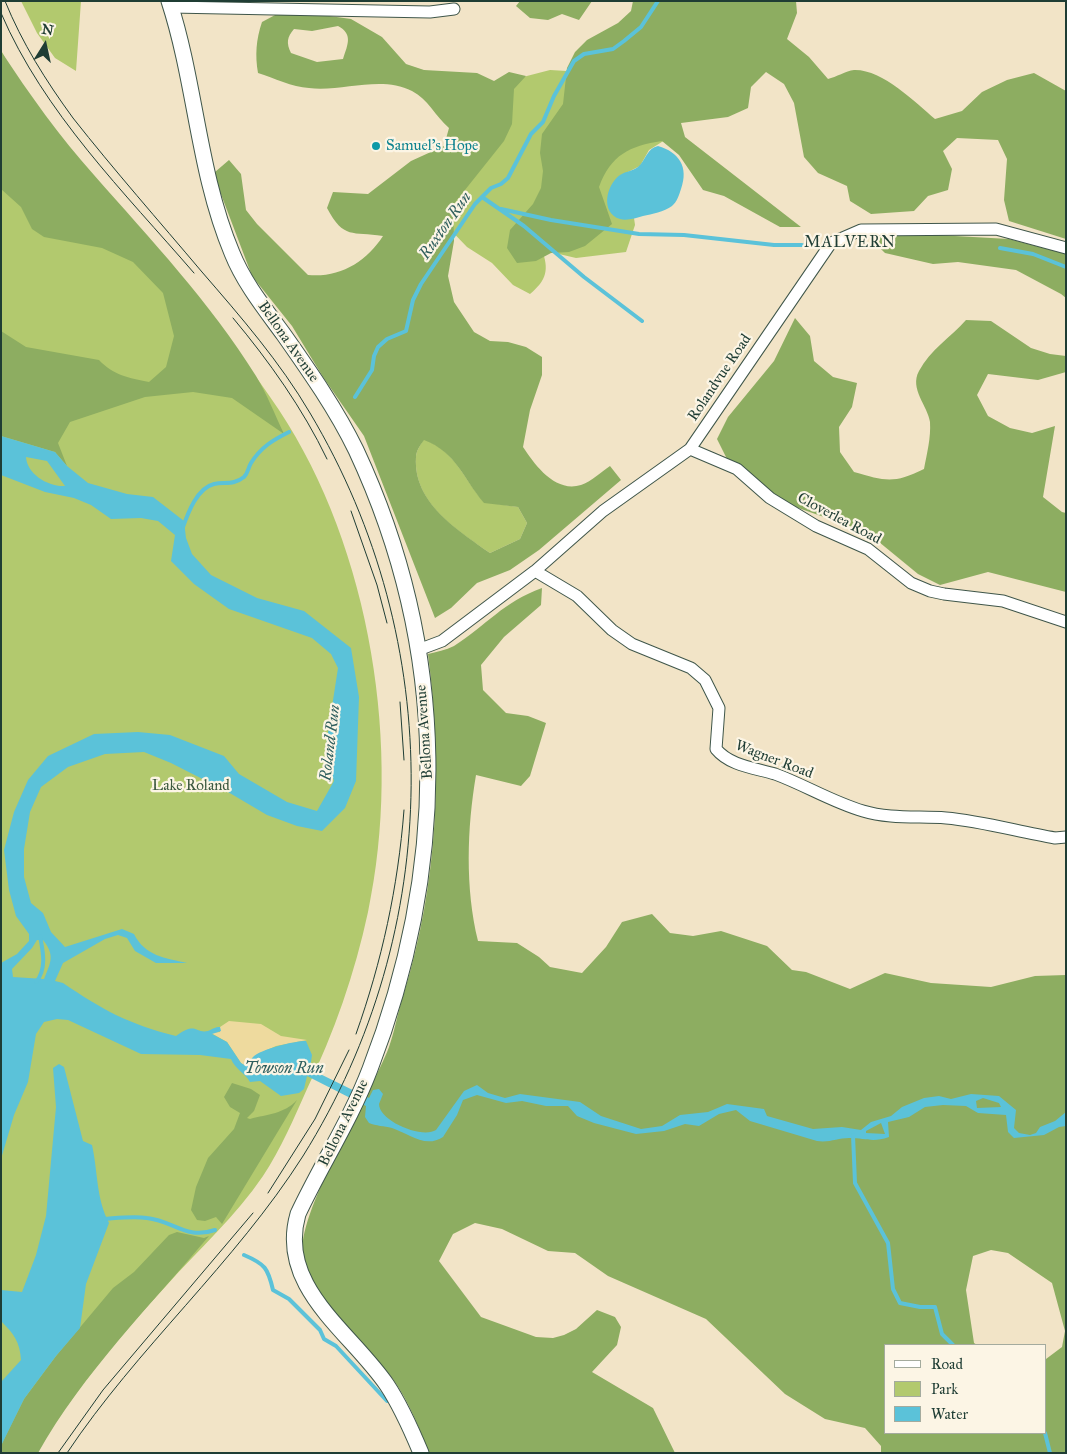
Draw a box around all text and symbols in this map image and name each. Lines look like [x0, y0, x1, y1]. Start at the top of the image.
north arrow [20, 20, 70, 70]
text: N [40, 20, 55, 39]
place label: Samuel's Hope [386, 137, 478, 155]
marker: Samuel's Hope [370, 140, 382, 152]
water label: Ruxton Run [416, 189, 476, 263]
district label: MALVERN [803, 233, 897, 253]
street label: Bellona Avenue [253, 298, 323, 386]
street label: Rolandvue Road [684, 331, 756, 425]
street label: Cloverlea Road [794, 489, 884, 549]
street label: Bellona Avenue [413, 684, 437, 780]
water label: Roland Run [317, 704, 345, 782]
street label: Wagner Road [732, 737, 816, 783]
park label: Lake Roland [152, 777, 230, 795]
water label: Towson Run [244, 1059, 324, 1079]
street label: Bellona Avenue [315, 1077, 373, 1169]
legend [884, 1344, 1047, 1434]
text: Road [931, 1355, 963, 1373]
text: Park [931, 1380, 958, 1398]
text: Water [931, 1405, 968, 1423]

